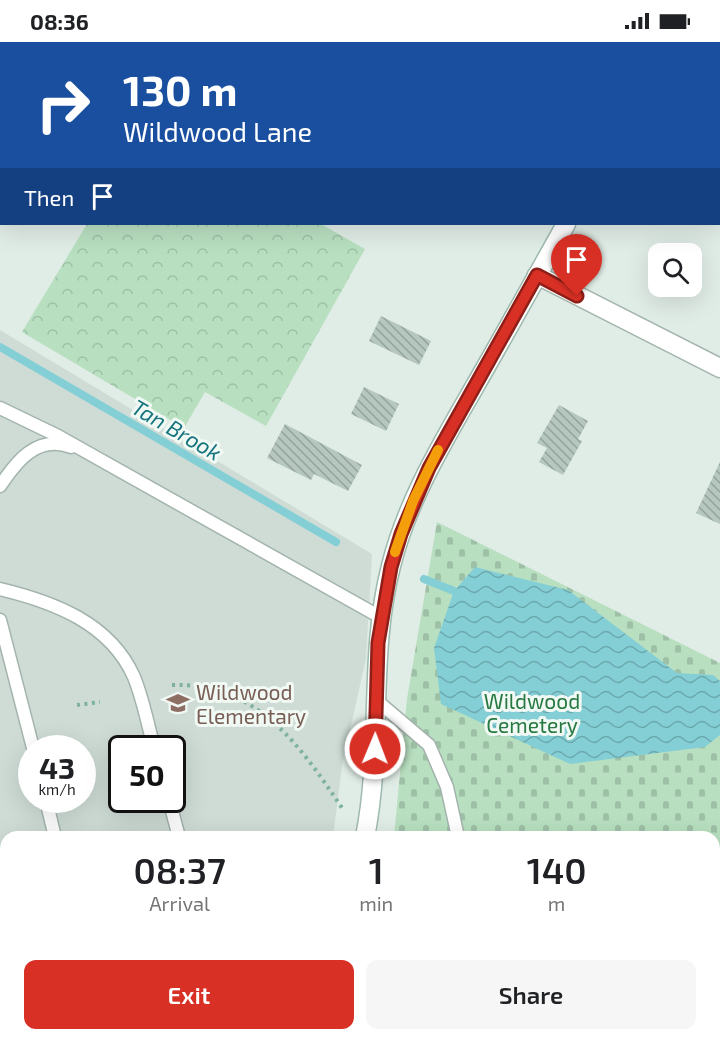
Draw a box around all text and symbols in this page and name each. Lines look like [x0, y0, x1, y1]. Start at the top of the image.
text: 08:36 [30, 8, 89, 34]
text: 130 m [123, 64, 238, 114]
icon: right [24, 66, 102, 144]
text: Wildwood Lane [123, 115, 312, 147]
icon: arrive [86, 180, 119, 213]
text: Then [24, 184, 74, 210]
pin [551, 234, 602, 296]
icon: arrive [560, 243, 593, 276]
map controls [648, 243, 702, 297]
button: search [648, 243, 702, 297]
water label: Tan Brook [128, 393, 226, 465]
place label: Wildwood Elementary [196, 679, 306, 728]
park label: Wildwood Cemetery [484, 688, 580, 737]
school or university icon: Wildwood Elementary [165, 690, 191, 716]
position arrow [343, 717, 407, 781]
speed limit sign: 50 [108, 735, 186, 813]
text: 43 [39, 749, 75, 785]
text: km/h [38, 780, 76, 798]
text: 08:37 [133, 848, 226, 891]
text: 1 [369, 848, 384, 891]
text: 140 [527, 848, 587, 891]
text: Arrival [149, 891, 210, 915]
text: min [359, 891, 393, 915]
text: m [548, 891, 565, 915]
button: Exit [24, 960, 354, 1029]
button: Share [366, 960, 696, 1029]

